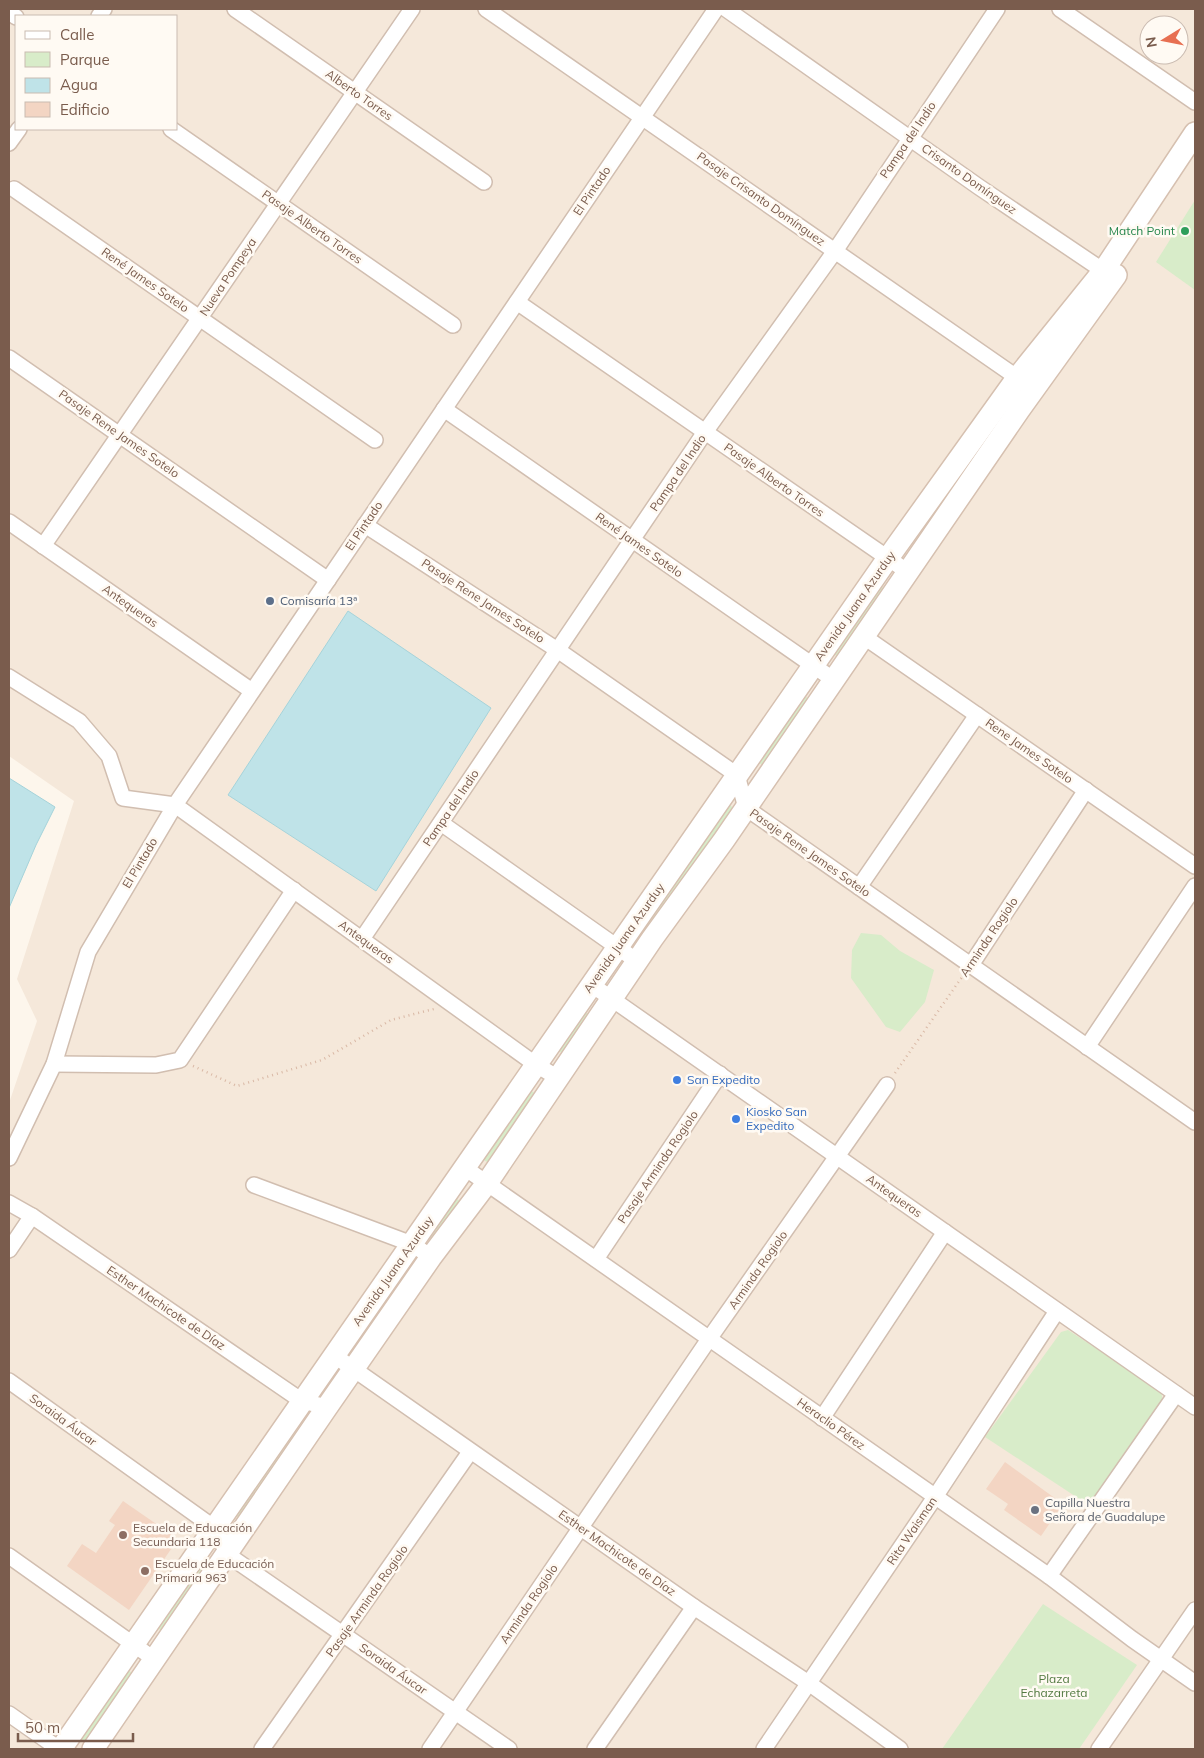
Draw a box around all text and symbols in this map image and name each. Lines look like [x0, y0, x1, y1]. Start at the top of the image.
legend [15, 15, 178, 130]
north arrow [1139, 15, 1189, 65]
text: Calle [60, 25, 94, 44]
text: N [1141, 35, 1161, 49]
text: Parque [60, 50, 110, 69]
street label: Alberto Torres [323, 66, 396, 123]
text: Agua [60, 75, 98, 94]
street label: Pampa del Indio [876, 98, 939, 181]
text: Edificio [60, 100, 110, 119]
street label: Crisanto Domínguez [919, 140, 1020, 217]
street label: Pasaje Crisanto Domínguez [694, 148, 828, 249]
street label: El Pintado [570, 163, 614, 218]
street label: Pasaje Alberto Torres [259, 186, 365, 267]
place label: Match Point [1109, 223, 1175, 238]
marker: Match Point [1179, 225, 1191, 237]
street label: Nueva Pompeya [196, 235, 259, 319]
street label: René James Sotelo [99, 244, 192, 315]
street label: Pasaje Rene James Sotelo [56, 386, 183, 481]
street label: Pampa del Indio [646, 431, 709, 514]
street label: Pasaje Alberto Torres [721, 439, 827, 520]
street label: El Pintado [342, 498, 386, 553]
street label: René James Sotelo [593, 509, 686, 580]
street label: Avenida Juana Azurduy [811, 547, 899, 664]
street label: Pasaje Rene James Sotelo [419, 555, 548, 646]
street label: Antequeras [100, 581, 161, 630]
place label: Comisaría 13ª [280, 593, 357, 608]
marker: Comisaría 13ª [264, 595, 276, 607]
street label: Rene James Sotelo [983, 715, 1076, 786]
street label: Pampa del Indio [419, 766, 482, 849]
street label: Pasaje Rene James Sotelo [747, 805, 874, 900]
street label: El Pintado [119, 835, 161, 891]
street label: Avenida Juana Azurduy [580, 879, 668, 996]
street label: Arminda Rogiolo [956, 894, 1021, 979]
street label: Antequeras [336, 917, 397, 967]
place label: San Expedito [687, 1072, 760, 1087]
marker: San Expedito [671, 1074, 683, 1086]
place label: Kiosko San Expedito [746, 1104, 807, 1133]
street label: Pasaje Arminda Rogiolo [614, 1107, 701, 1226]
marker: Kiosko San Expedito [730, 1113, 742, 1125]
street label: Antequeras [864, 1171, 925, 1220]
street label: Avenida Juana Azurduy [349, 1212, 437, 1329]
street label: Arminda Rogiolo [725, 1227, 790, 1312]
street label: Esther Machicote de Díaz [104, 1262, 228, 1353]
street label: Soraida Áucar [27, 1390, 100, 1449]
street label: Heraclio Pérez [794, 1395, 868, 1453]
street label: Rita Waisman [883, 1494, 940, 1568]
place label: Capilla Nuestra Señora de Guadalupe [1045, 1495, 1165, 1524]
marker: Capilla Nuestra Señora de Guadalupe [1029, 1504, 1041, 1516]
street label: Esther Machicote de Díaz [556, 1506, 679, 1599]
place label: Escuela de Educación Secundaria 118 [133, 1520, 252, 1549]
marker: Escuela de Educación Secundaria 118 [117, 1529, 129, 1541]
street label: Pasaje Arminda Rogiolo [322, 1542, 411, 1660]
place label: Escuela de Educación Primaria 963 [155, 1556, 274, 1585]
street label: Arminda Rogiolo [496, 1561, 561, 1646]
marker: Escuela de Educación Primaria 963 [139, 1565, 151, 1577]
street label: Soraida Áucar [356, 1640, 431, 1698]
park label: Plaza Echazarreta [1020, 1671, 1088, 1700]
scale bar [18, 1710, 132, 1742]
text: 50 m [25, 1718, 60, 1737]

